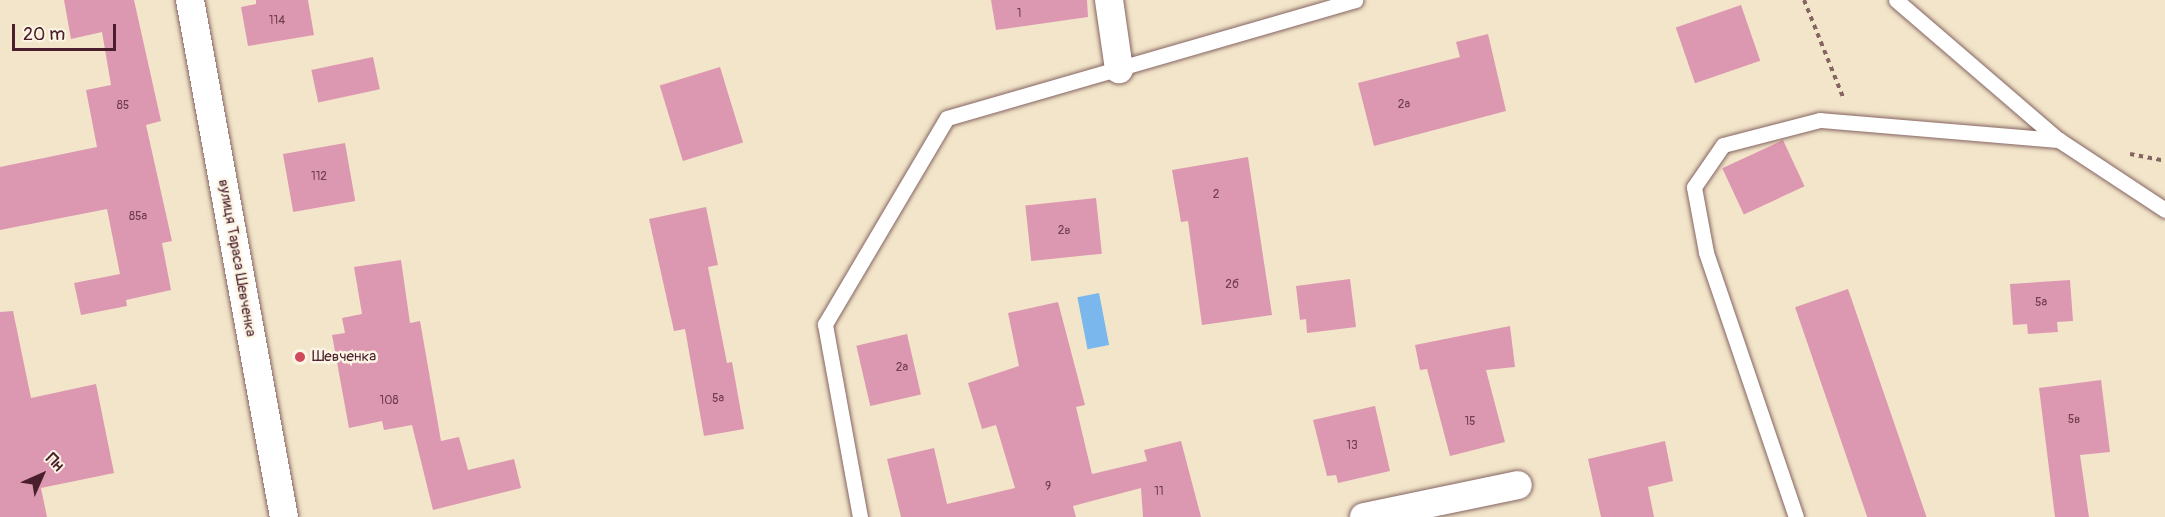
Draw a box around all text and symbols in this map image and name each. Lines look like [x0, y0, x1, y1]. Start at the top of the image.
house number: 1 [1017, 7, 1021, 21]
scale bar [15, 12, 118, 50]
house number: 114 [269, 14, 285, 28]
text: 20 m [23, 23, 65, 46]
house number: 2а [1398, 98, 1410, 112]
house number: 85 [117, 99, 129, 113]
house number: 112 [311, 170, 327, 184]
street label: вулиця Тараса Шевченка [214, 178, 260, 338]
house number: 2 [1213, 188, 1219, 202]
house number: 85а [129, 210, 147, 224]
house number: 2в [1058, 224, 1070, 238]
house number: 2б [1225, 278, 1239, 292]
house number: 5а [2035, 296, 2047, 310]
place label: Шевченка [312, 348, 376, 366]
marker: Шевченка [293, 350, 307, 364]
house number: 2а [896, 361, 908, 375]
house number: 5а [712, 392, 724, 406]
house number: 108 [380, 394, 398, 408]
house number: 5в [2068, 413, 2080, 427]
house number: 15 [1464, 415, 1476, 429]
house number: 13 [1346, 439, 1358, 453]
north arrow [12, 445, 72, 505]
text: Пн [41, 449, 68, 476]
house number: 9 [1045, 480, 1051, 494]
house number: 11 [1154, 485, 1164, 499]

